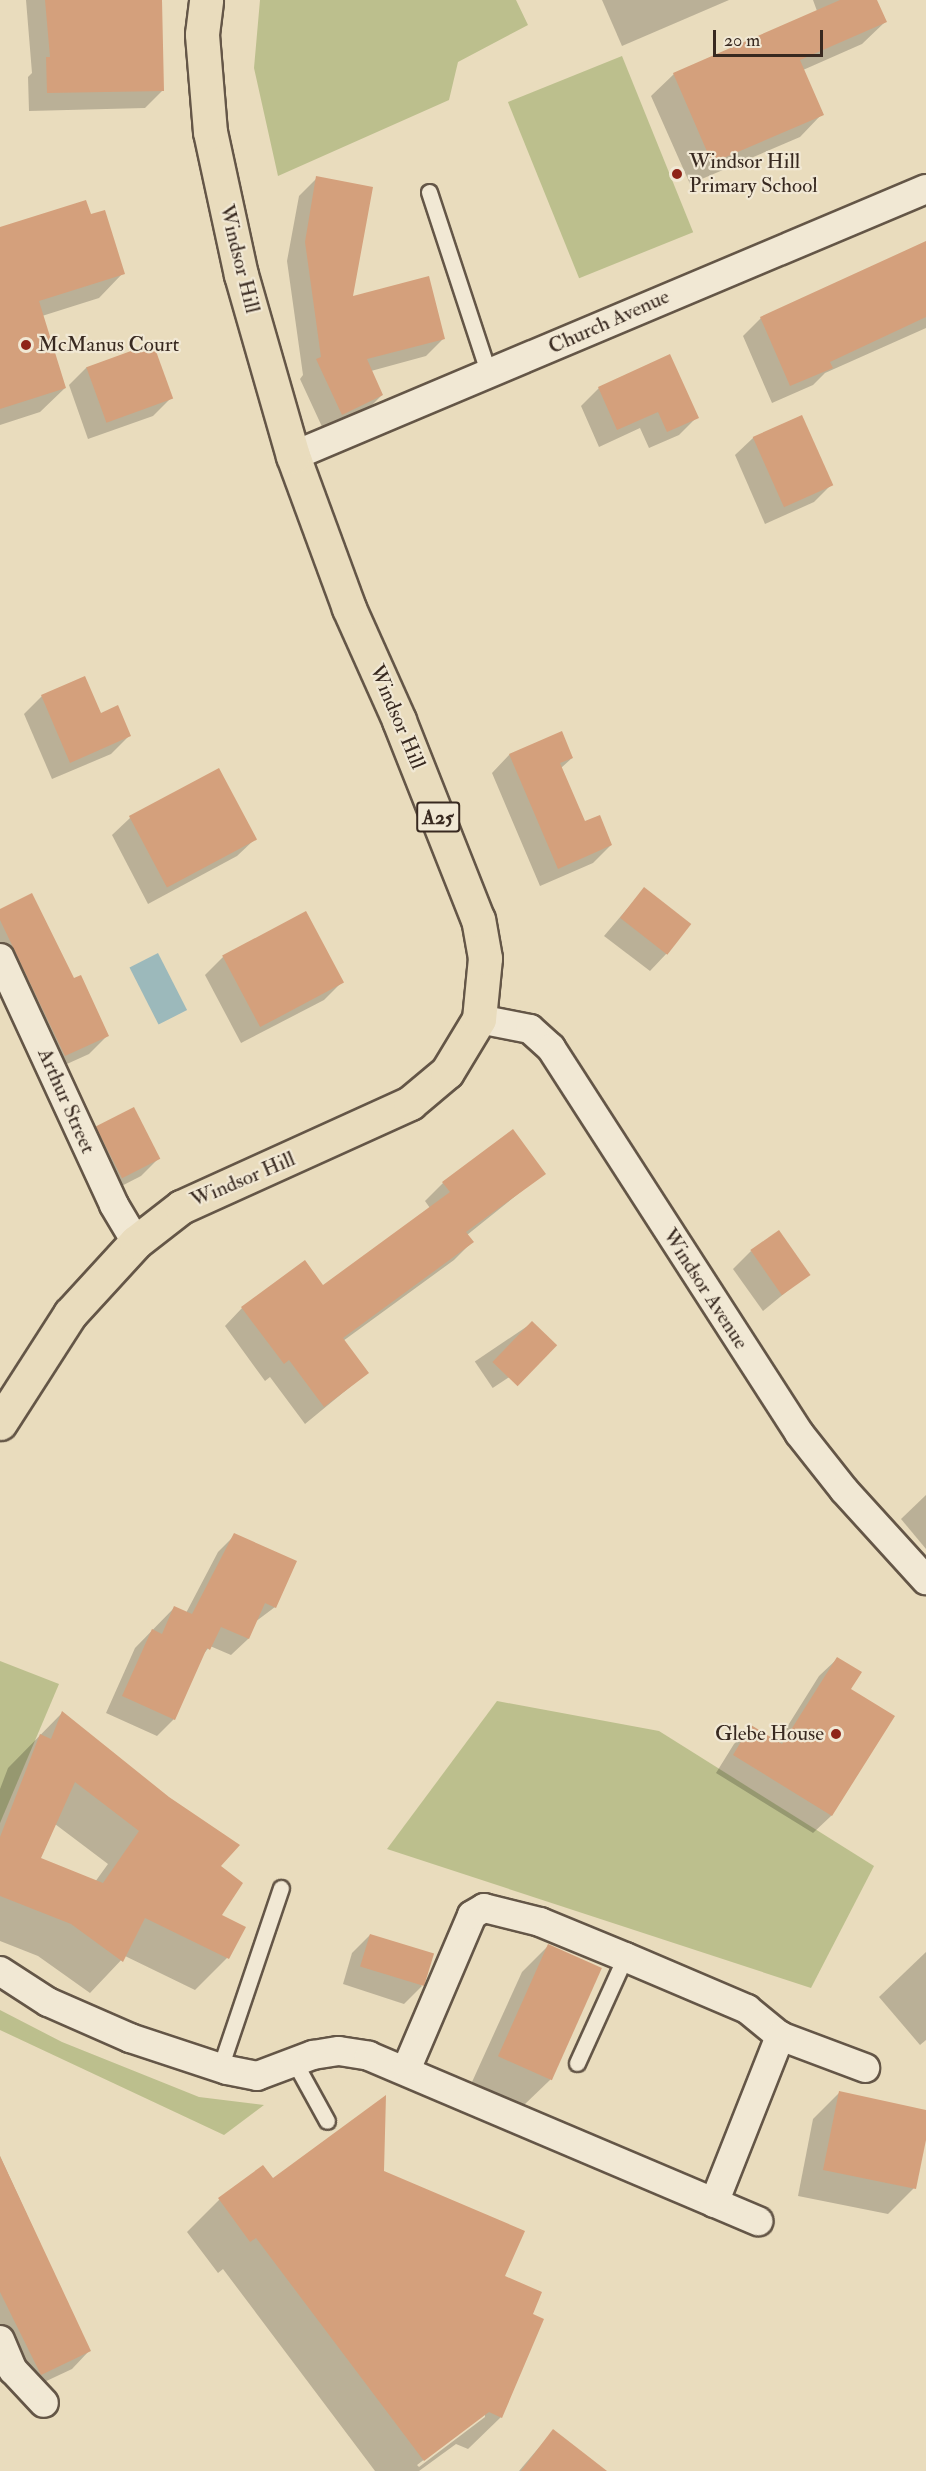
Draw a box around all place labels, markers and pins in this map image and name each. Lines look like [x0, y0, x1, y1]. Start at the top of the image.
place label: Windsor Hill Primary School [689, 149, 818, 199]
marker: Windsor Hill Primary School [670, 167, 684, 181]
place label: McManus Court [38, 332, 179, 358]
marker: McManus Court [19, 338, 33, 352]
place label: Glebe House [715, 1721, 824, 1747]
marker: Glebe House [829, 1727, 843, 1741]

